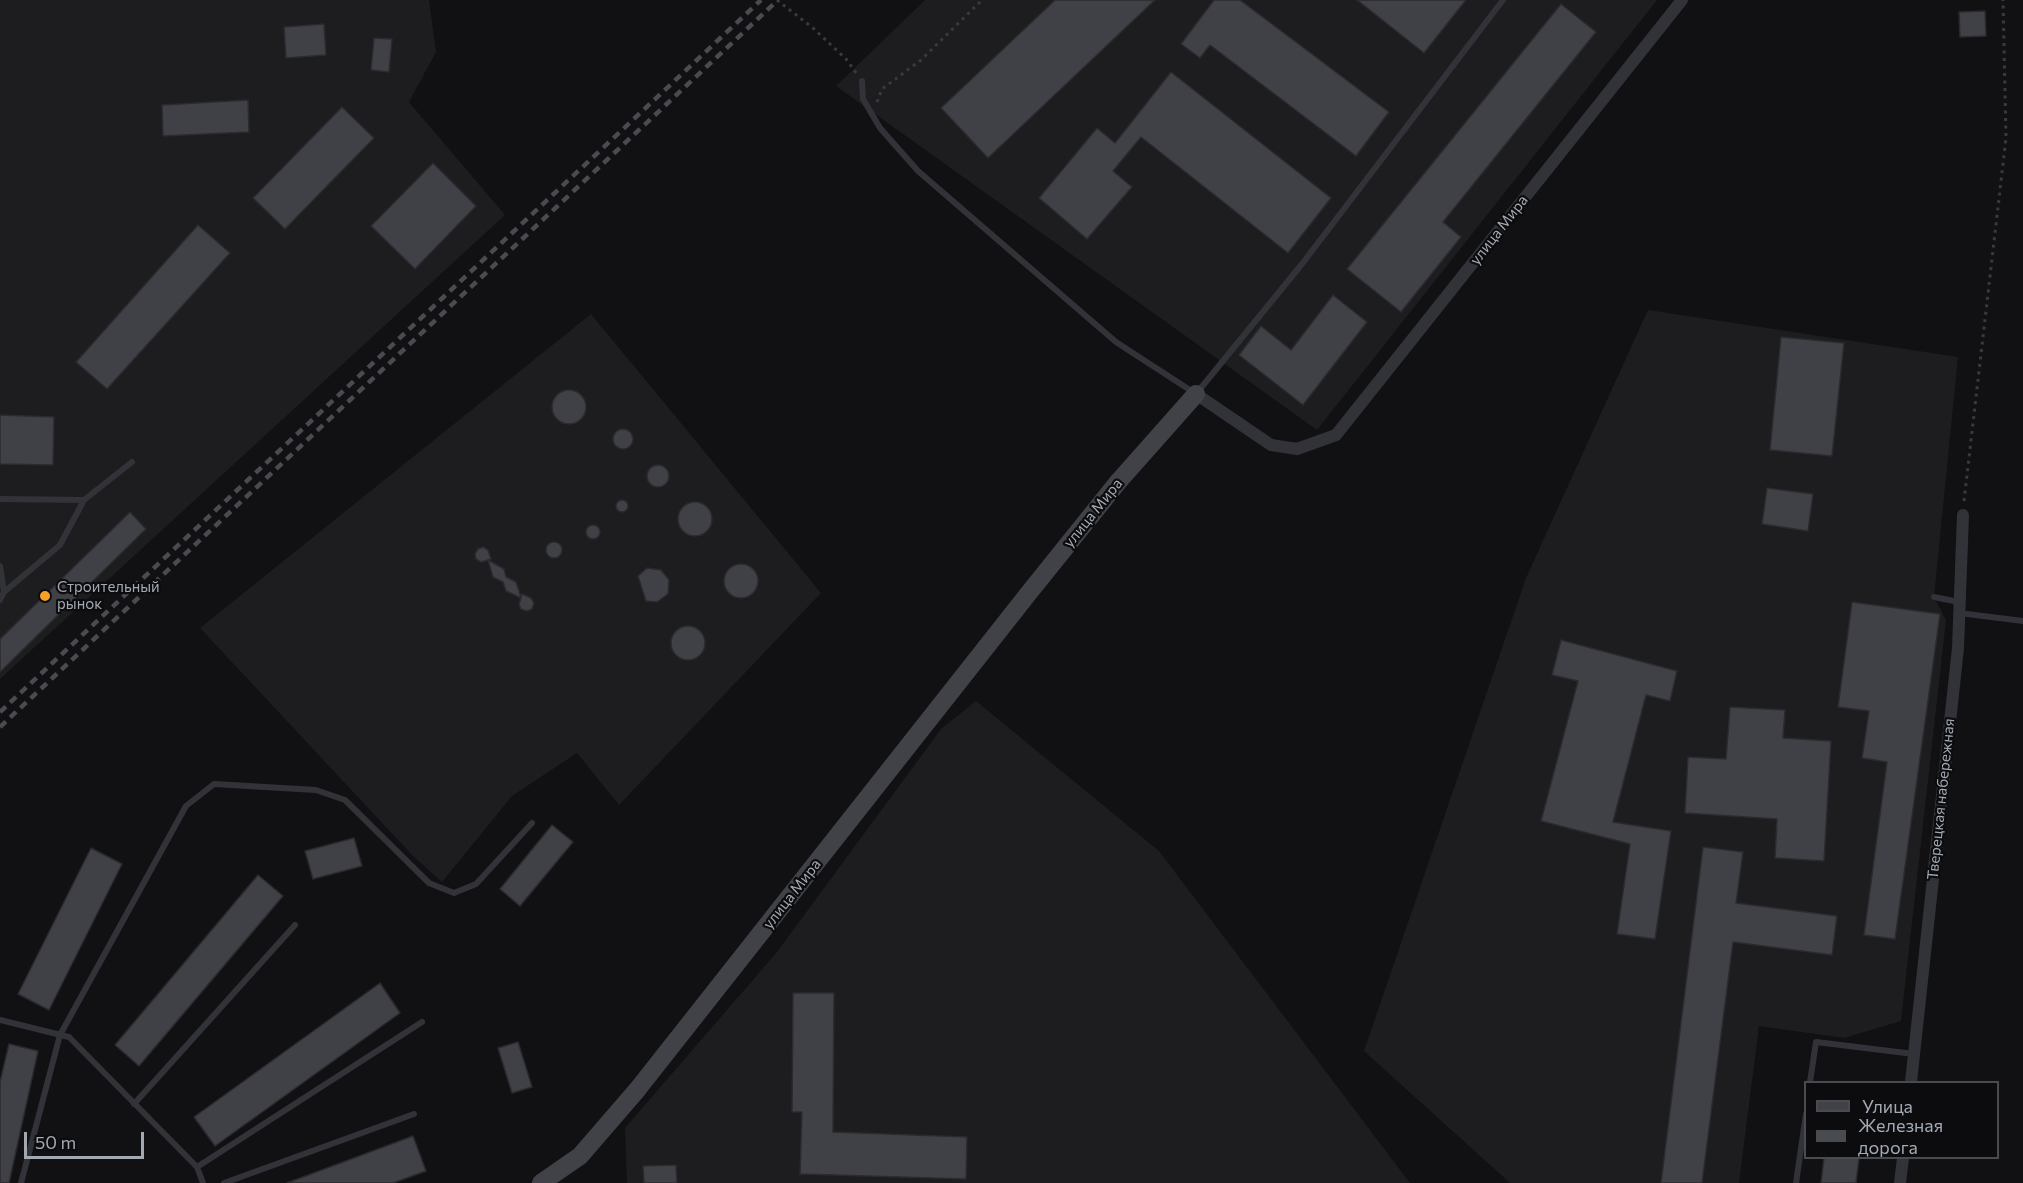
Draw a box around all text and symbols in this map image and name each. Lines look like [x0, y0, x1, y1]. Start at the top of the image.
street label: улица Мира [1466, 192, 1532, 268]
street label: улица Мира [1060, 475, 1126, 551]
place label: Строительный рынок [57, 578, 160, 613]
marker: Строительный рынок [38, 589, 52, 603]
street label: Тверецкая набережная [1924, 717, 1958, 881]
street label: улица Мира [759, 856, 825, 932]
legend [1804, 1081, 1999, 1159]
text: Улица [1862, 1095, 1913, 1117]
text: Железная дорога [1858, 1114, 1943, 1158]
scale bar [27, 1120, 147, 1158]
text: 50 m [35, 1131, 76, 1153]

